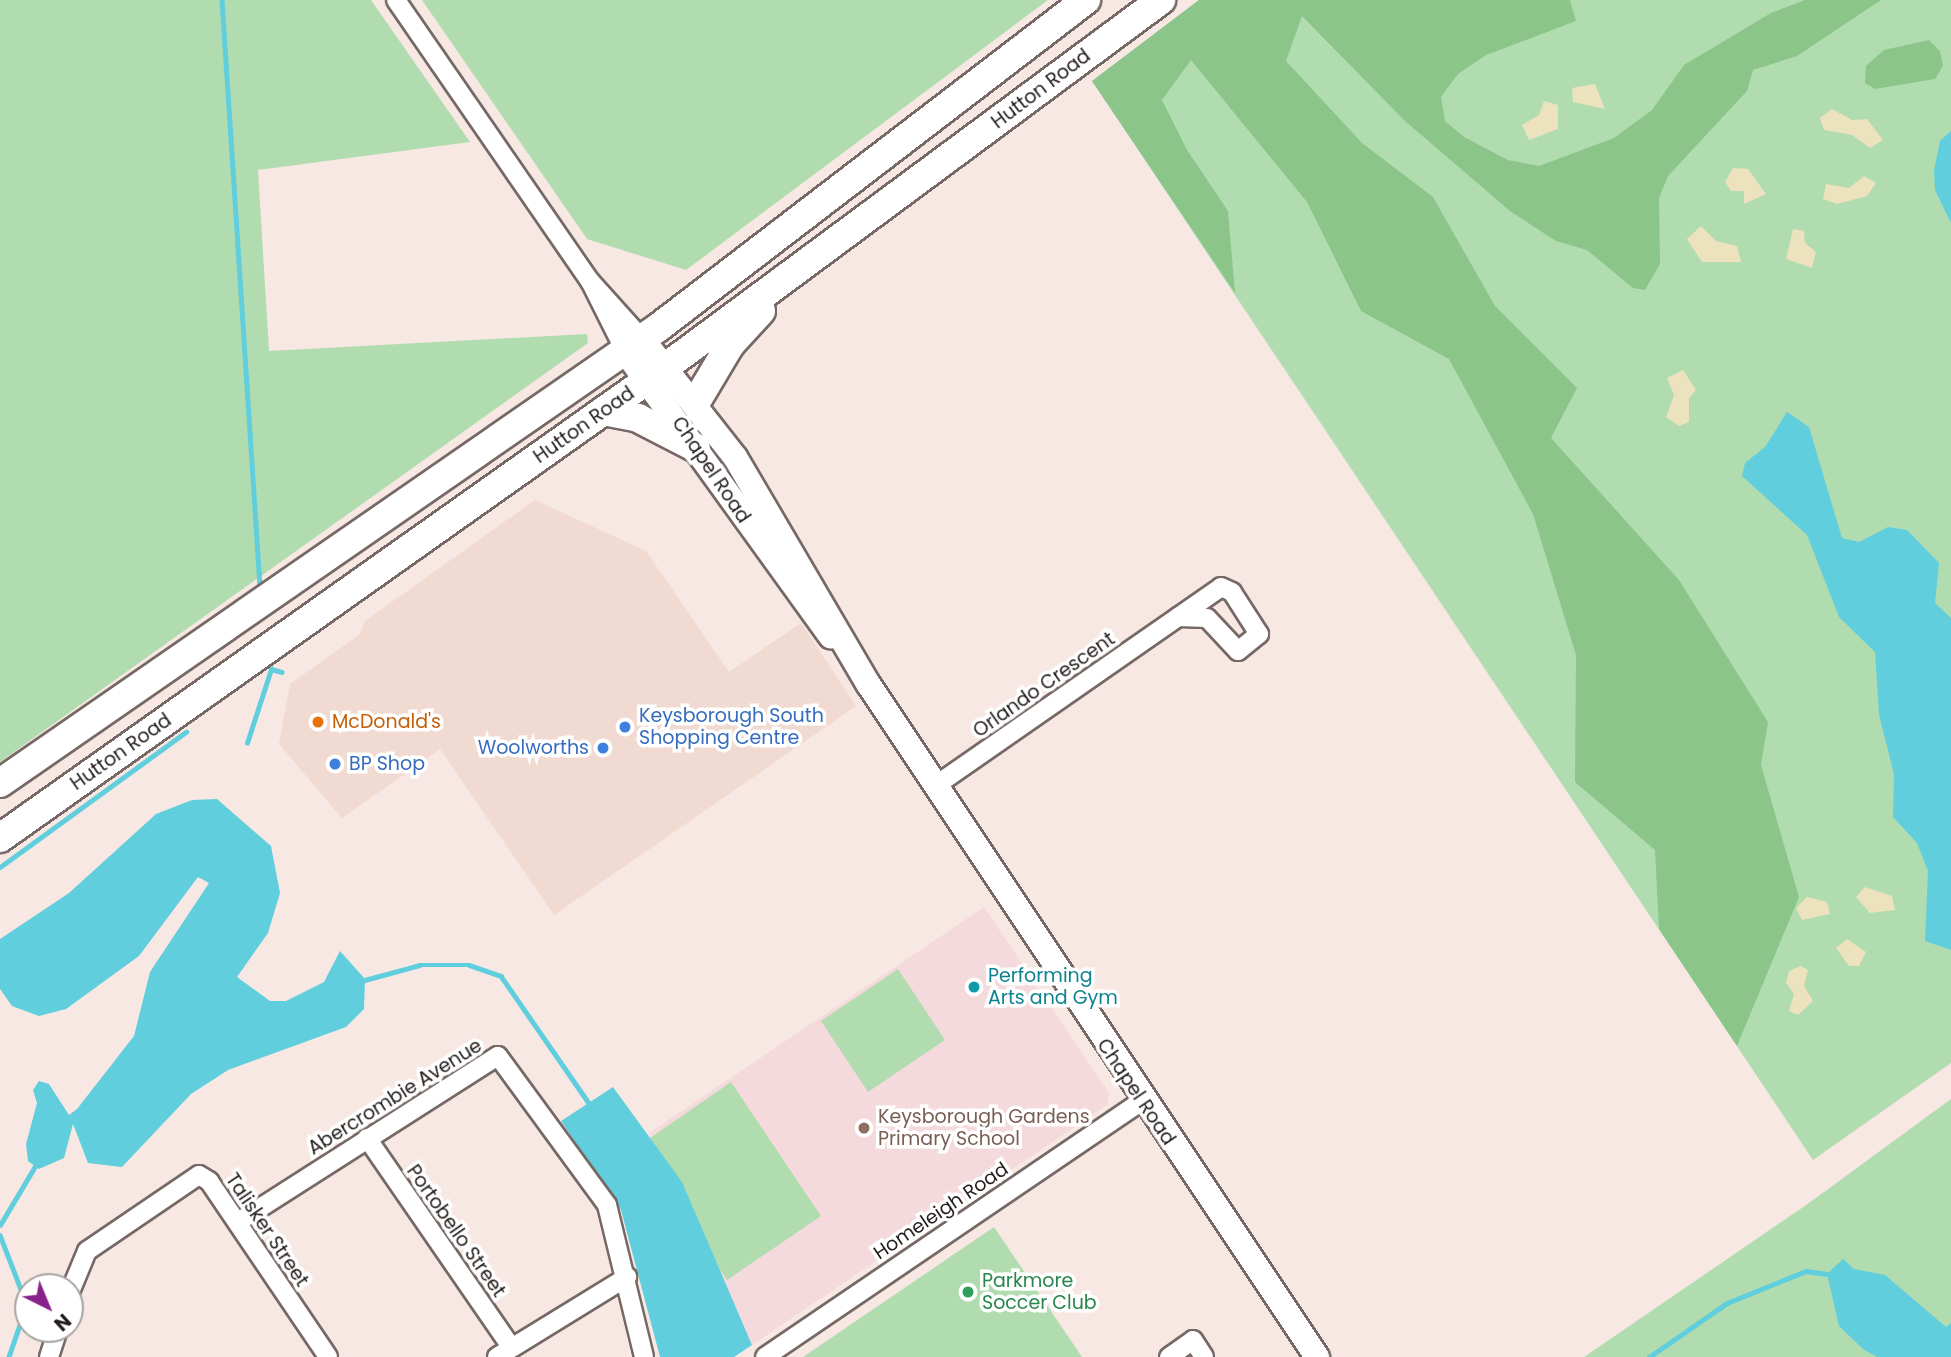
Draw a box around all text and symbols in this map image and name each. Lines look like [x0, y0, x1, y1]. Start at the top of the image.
street label: Hutton Road [987, 44, 1095, 134]
street label: Hutton Road [529, 382, 639, 468]
street label: Chapel Road [667, 412, 755, 528]
street label: Orlando Crescent [969, 628, 1119, 742]
place label: Keysborough South Shopping Centre [639, 705, 824, 749]
street label: Hutton Road [66, 709, 176, 795]
place label: McDonald's [332, 711, 441, 733]
marker: McDonald's [310, 714, 326, 730]
marker: Keysborough South Shopping Centre [617, 719, 633, 735]
place label: Woolworths [478, 737, 589, 759]
marker: Woolworths [595, 740, 611, 756]
place label: BP Shop [349, 753, 425, 775]
marker: BP Shop [327, 756, 343, 772]
place label: Performing Arts and Gym [988, 965, 1118, 1009]
marker: Performing Arts and Gym [966, 979, 982, 995]
street label: Abercrombie Avenue [304, 1034, 486, 1160]
street label: Chapel Road [1092, 1034, 1180, 1150]
place label: Keysborough Gardens Primary School [878, 1106, 1090, 1150]
marker: Keysborough Gardens Primary School [856, 1120, 872, 1136]
street label: Homeleigh Road [869, 1158, 1013, 1264]
street label: Portobello Street [402, 1161, 510, 1301]
street label: Talisker Street [221, 1169, 313, 1291]
place label: Parkmore Soccer Club [982, 1270, 1097, 1314]
north arrow [14, 1273, 84, 1343]
marker: Parkmore Soccer Club [960, 1284, 976, 1300]
text: N [48, 1308, 77, 1337]

